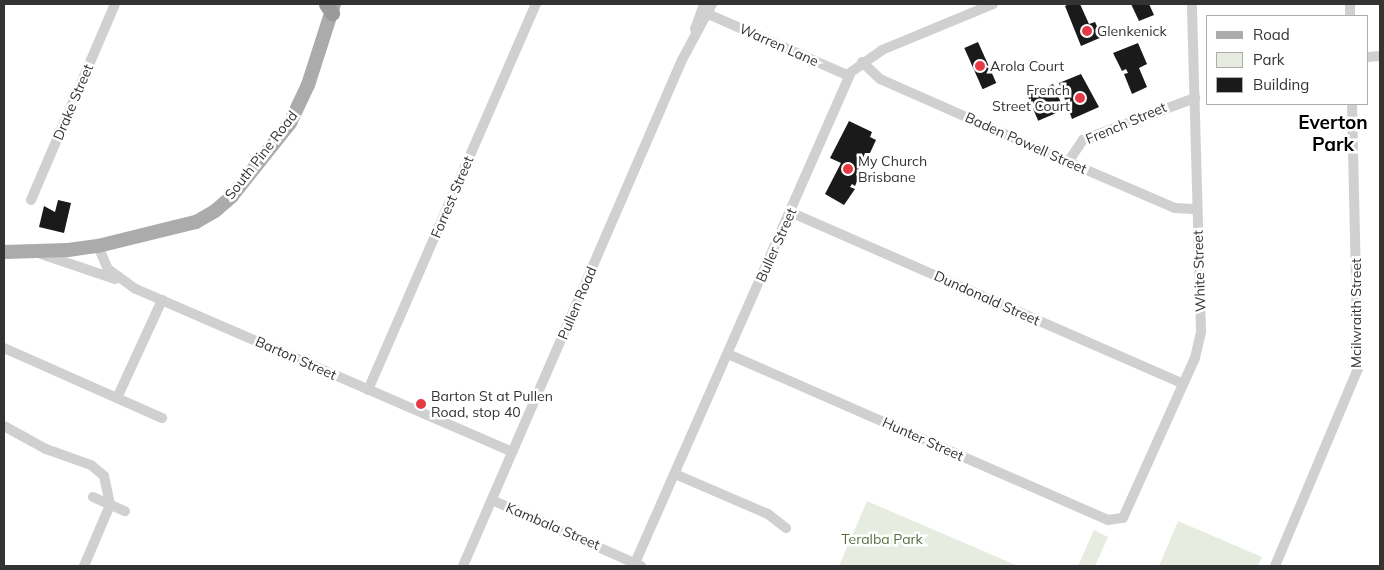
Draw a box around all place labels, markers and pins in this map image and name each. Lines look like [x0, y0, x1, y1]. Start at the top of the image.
place label: Glenkenick [1097, 23, 1167, 39]
marker: Glenkenick [1081, 25, 1093, 37]
place label: Arola Court [990, 58, 1064, 74]
marker: Arola Court [974, 60, 986, 72]
place label: French Street Court [992, 82, 1070, 114]
marker: French Street Court [1074, 92, 1086, 104]
place label: My Church Brisbane [858, 153, 927, 186]
marker: My Church Brisbane [842, 163, 854, 175]
place label: Barton St at Pullen Road, stop 40 [431, 388, 553, 421]
marker: Barton St at Pullen Road, stop 40 [415, 398, 427, 410]

